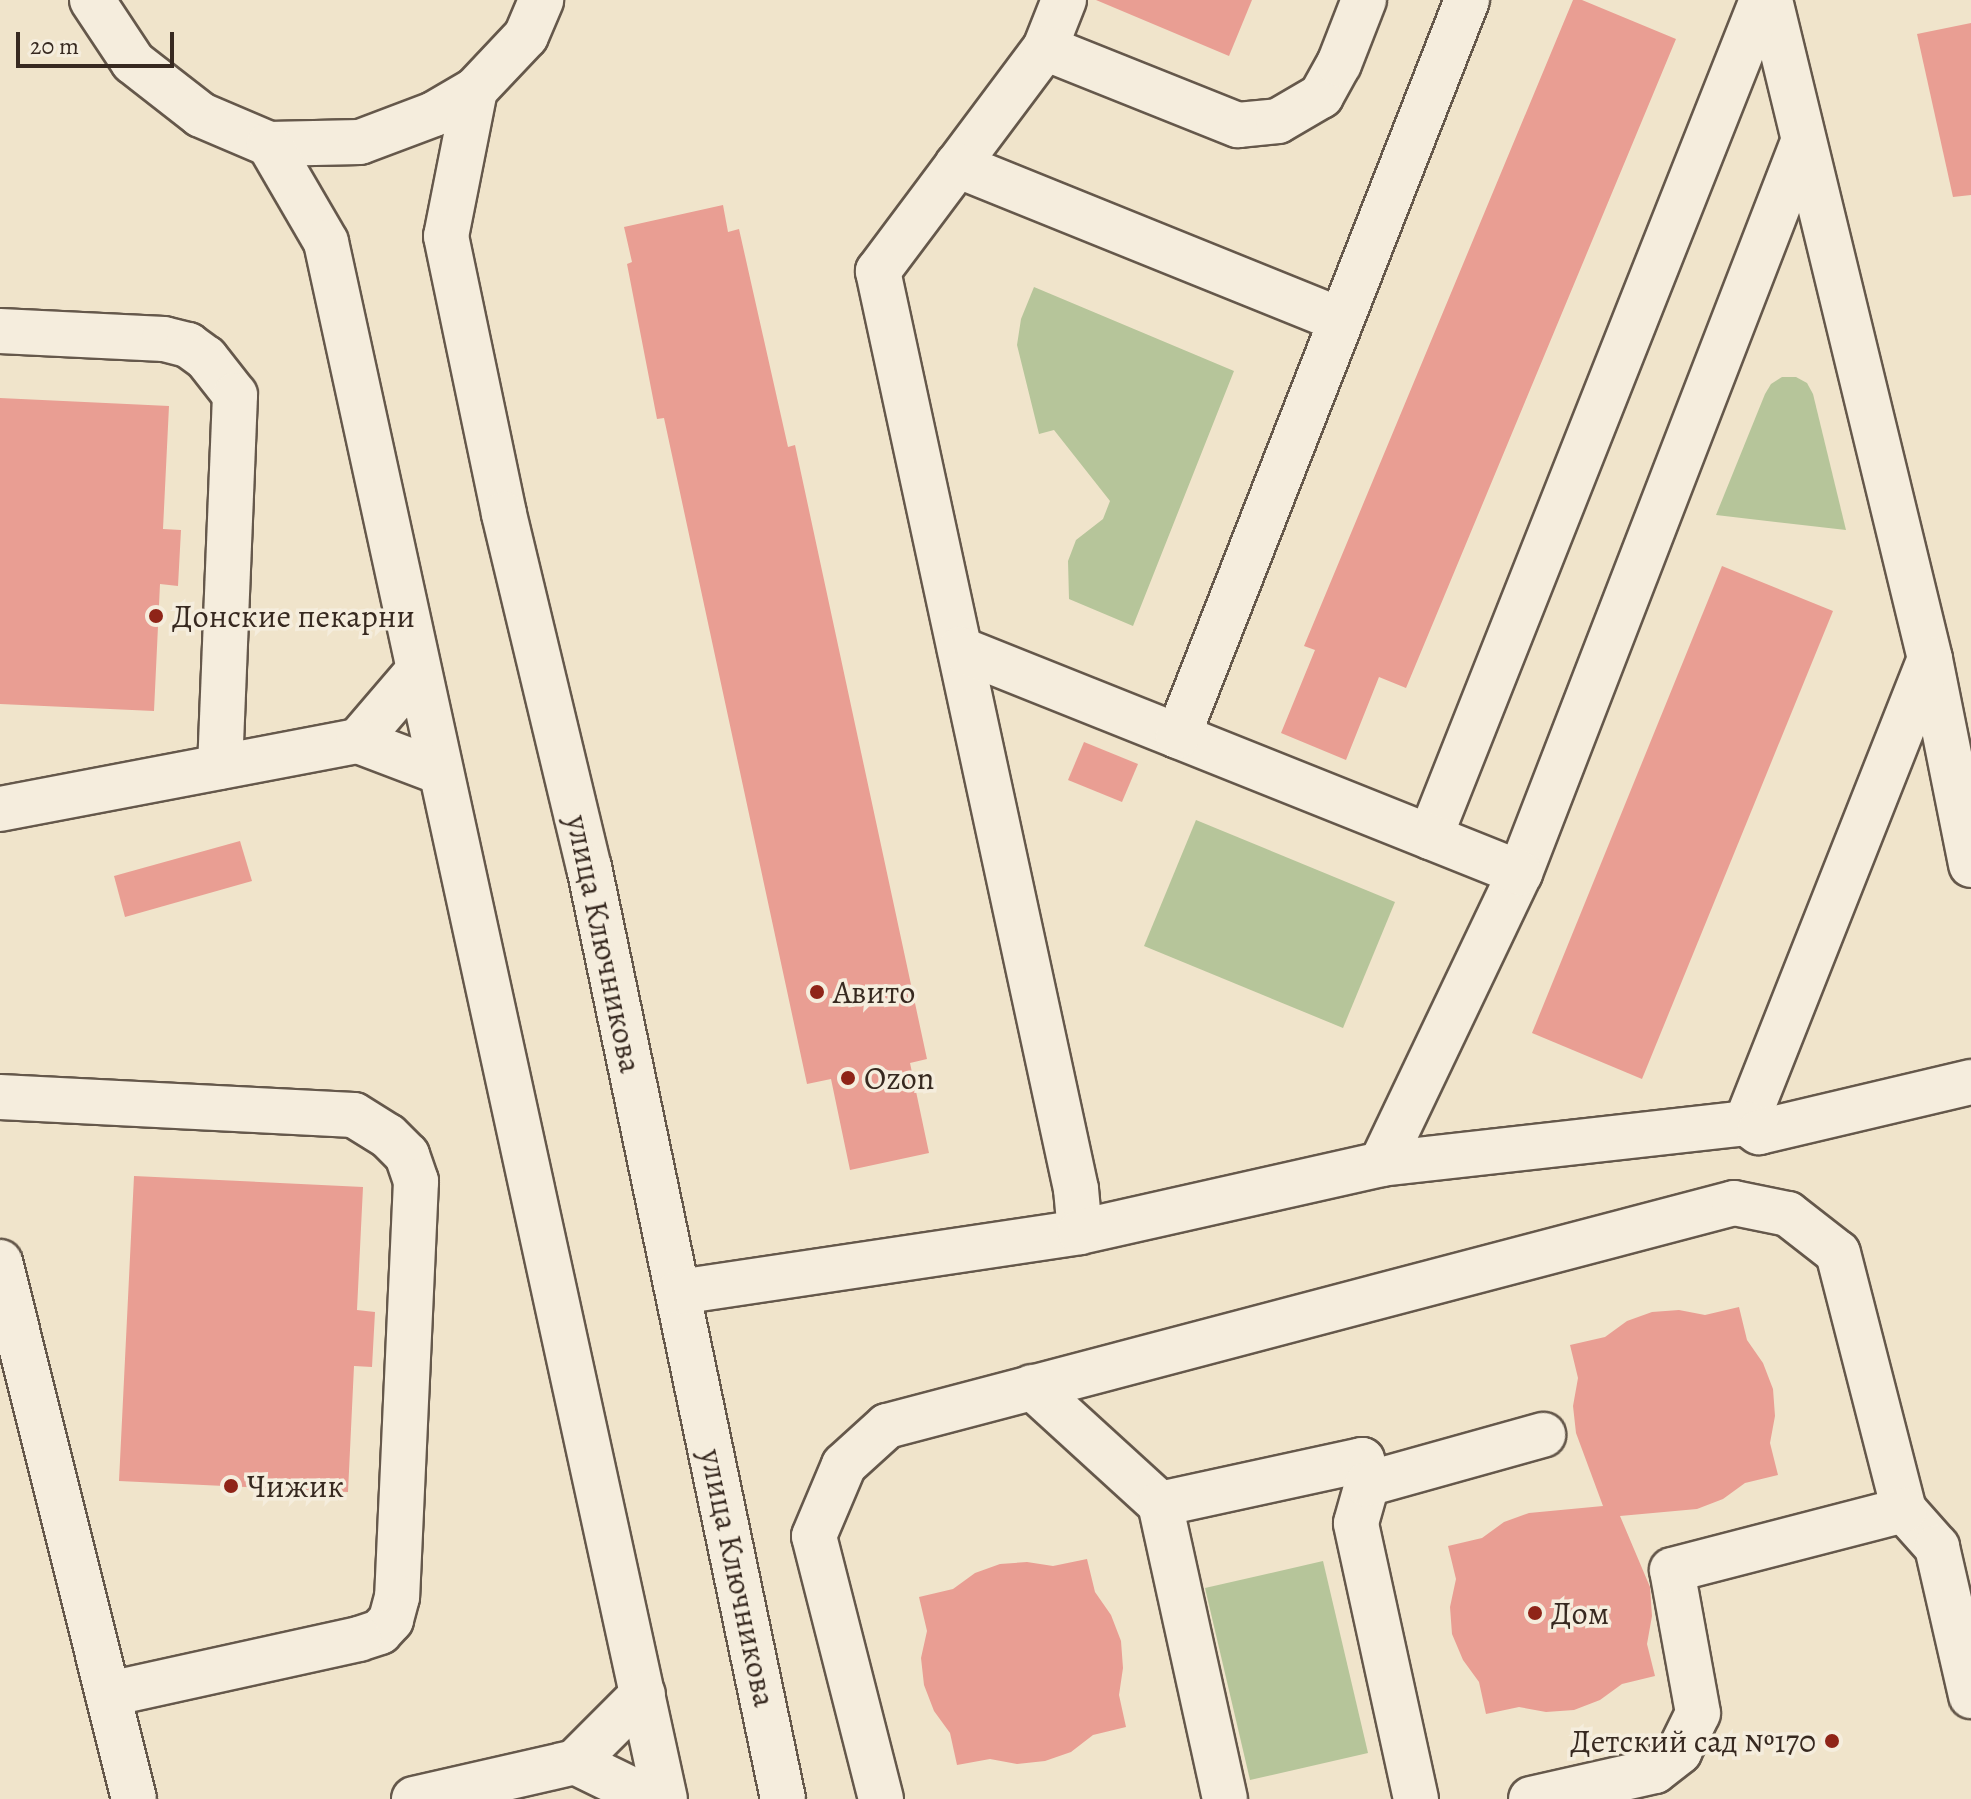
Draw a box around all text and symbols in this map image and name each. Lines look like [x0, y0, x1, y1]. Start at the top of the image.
scale bar [20, 16, 178, 66]
text: 20 m [30, 30, 79, 62]
place label: Донские пекарни [172, 597, 415, 635]
marker: Донские пекарни [147, 607, 165, 625]
street label: улица Ключникова [558, 812, 650, 1076]
place label: Авито [833, 973, 915, 1011]
marker: Авито [808, 983, 826, 1001]
place label: Ozon [864, 1059, 934, 1097]
marker: Ozon [839, 1069, 857, 1087]
street label: улица Ключникова [692, 1446, 784, 1710]
place label: Чижик [247, 1467, 344, 1505]
marker: Чижик [222, 1477, 240, 1495]
place label: Дом [1551, 1594, 1609, 1632]
marker: Дом [1526, 1604, 1544, 1622]
place label: Детский сад №170 [1570, 1722, 1816, 1760]
marker: Детский сад №170 [1823, 1732, 1841, 1750]

